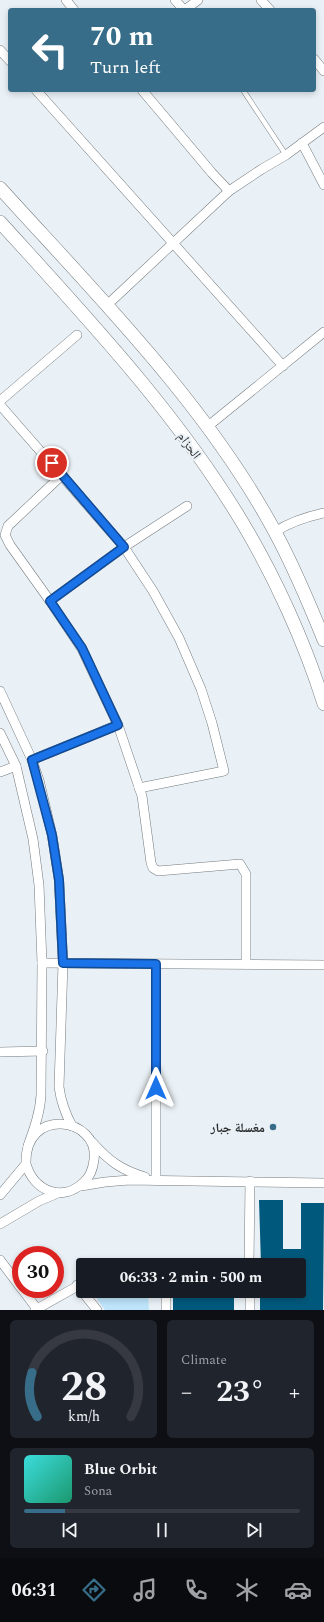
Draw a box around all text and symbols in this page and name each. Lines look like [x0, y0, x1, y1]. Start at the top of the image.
text: 70 m [90, 15, 154, 58]
icon: left [24, 24, 76, 76]
text: Turn left [90, 54, 161, 81]
street label: الحزام [173, 428, 206, 463]
pin [35, 446, 69, 480]
icon: arrive [41, 452, 63, 474]
position arrow [135, 1067, 177, 1109]
place label: مغسلة جبار [210, 1118, 265, 1138]
marker: مغسلة جبار [268, 1122, 278, 1132]
speed limit sign: 30 [12, 1246, 64, 1298]
text: 06:33 · 2 min · 500 m [120, 1266, 262, 1289]
text: Climate [181, 1350, 227, 1370]
text: 28 [60, 1356, 107, 1419]
text: 23° [216, 1369, 265, 1415]
text: − [181, 1376, 192, 1409]
text: + [289, 1376, 300, 1409]
text: km/h [67, 1406, 100, 1428]
text: Blue Orbit [84, 1458, 157, 1481]
text: Sona [84, 1481, 112, 1501]
icon: previous [59, 1519, 81, 1541]
icon: pause [151, 1519, 173, 1541]
icon: next [243, 1519, 265, 1541]
icon: directions [80, 1576, 108, 1604]
icon: music [131, 1576, 159, 1604]
icon: phone [182, 1576, 210, 1604]
icon: climate [233, 1576, 261, 1604]
icon: car [284, 1576, 312, 1604]
text: 06:31 [12, 1577, 57, 1604]

